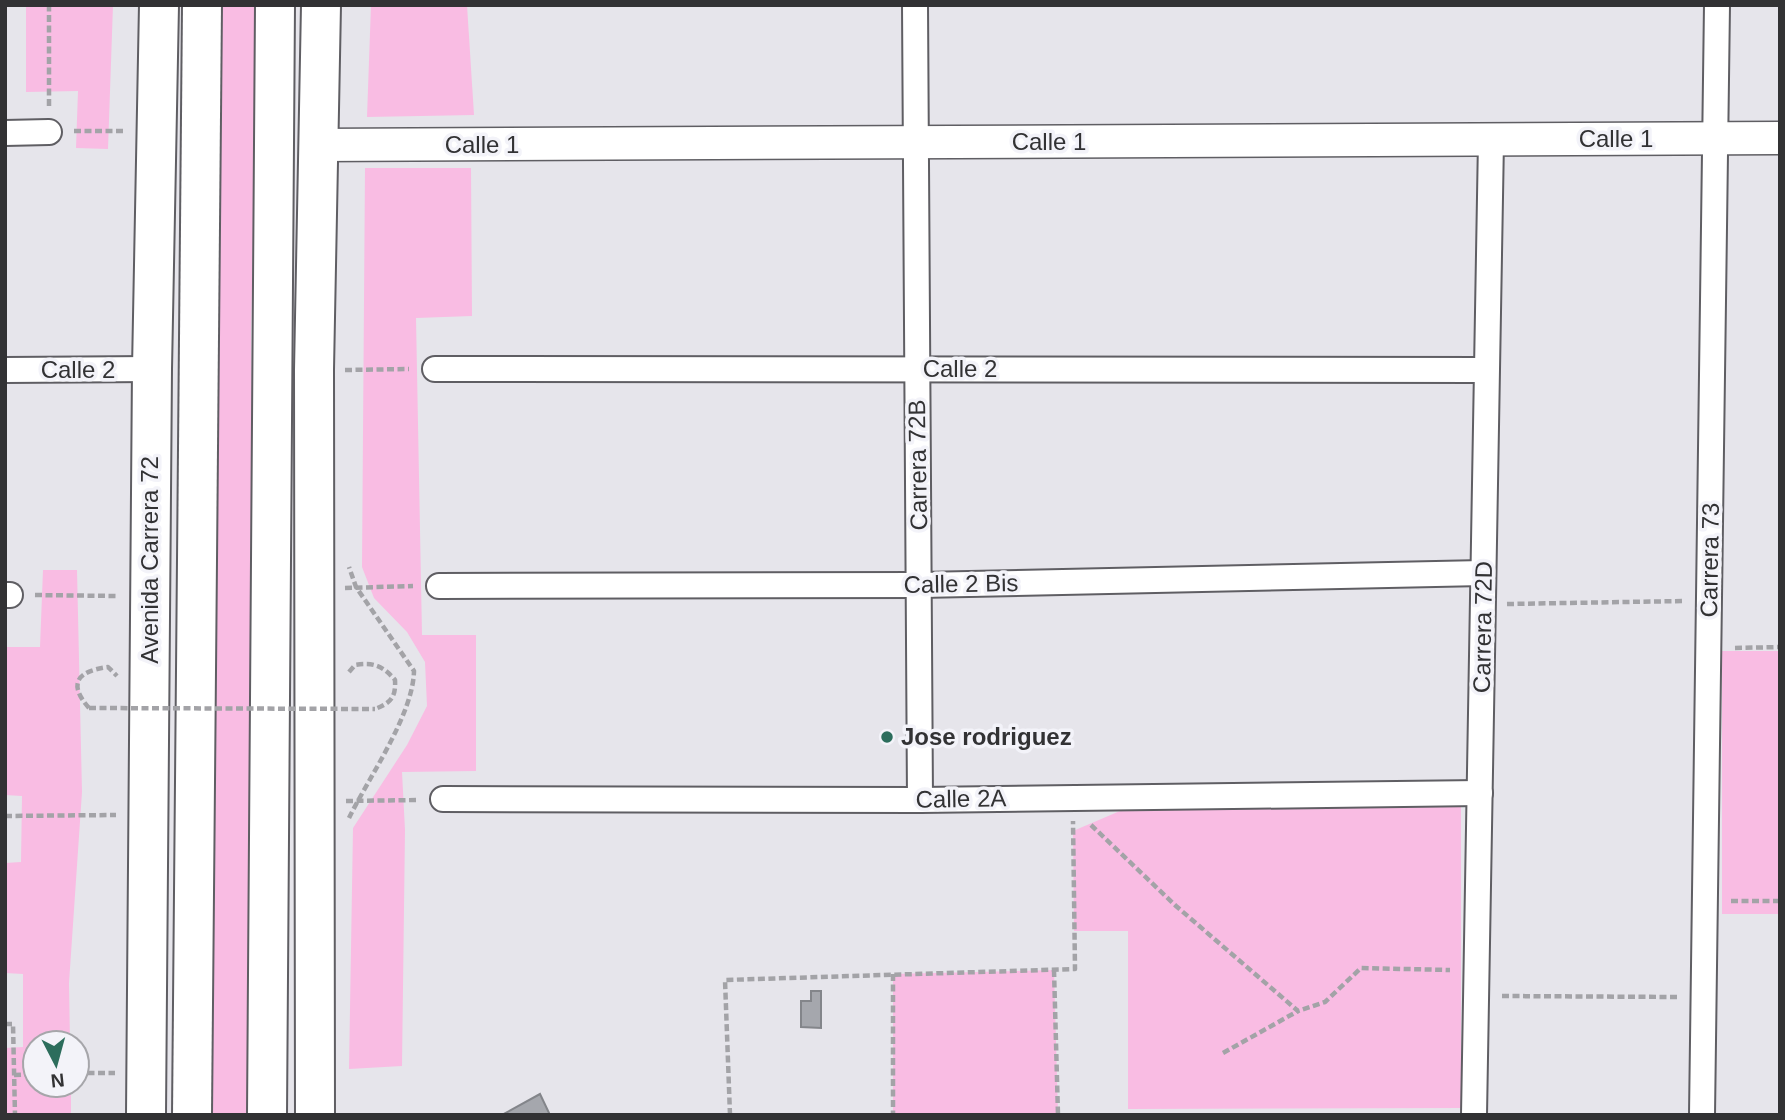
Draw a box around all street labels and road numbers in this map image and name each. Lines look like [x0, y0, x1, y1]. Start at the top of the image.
street label: Calle 1 [1579, 125, 1653, 152]
street label: Calle 1 [1012, 128, 1086, 155]
street label: Calle 1 [445, 131, 519, 158]
street label: Calle 2 [923, 355, 997, 382]
street label: Calle 2 [41, 356, 115, 383]
street label: Carrera 72B [903, 399, 932, 531]
street label: Avenida Carrera 72 [136, 456, 163, 664]
street label: Carrera 73 [1695, 502, 1724, 618]
street label: Carrera 72D [1468, 561, 1497, 693]
street label: Calle 2 Bis [903, 569, 1019, 598]
street label: Calle 2A [915, 784, 1007, 813]

